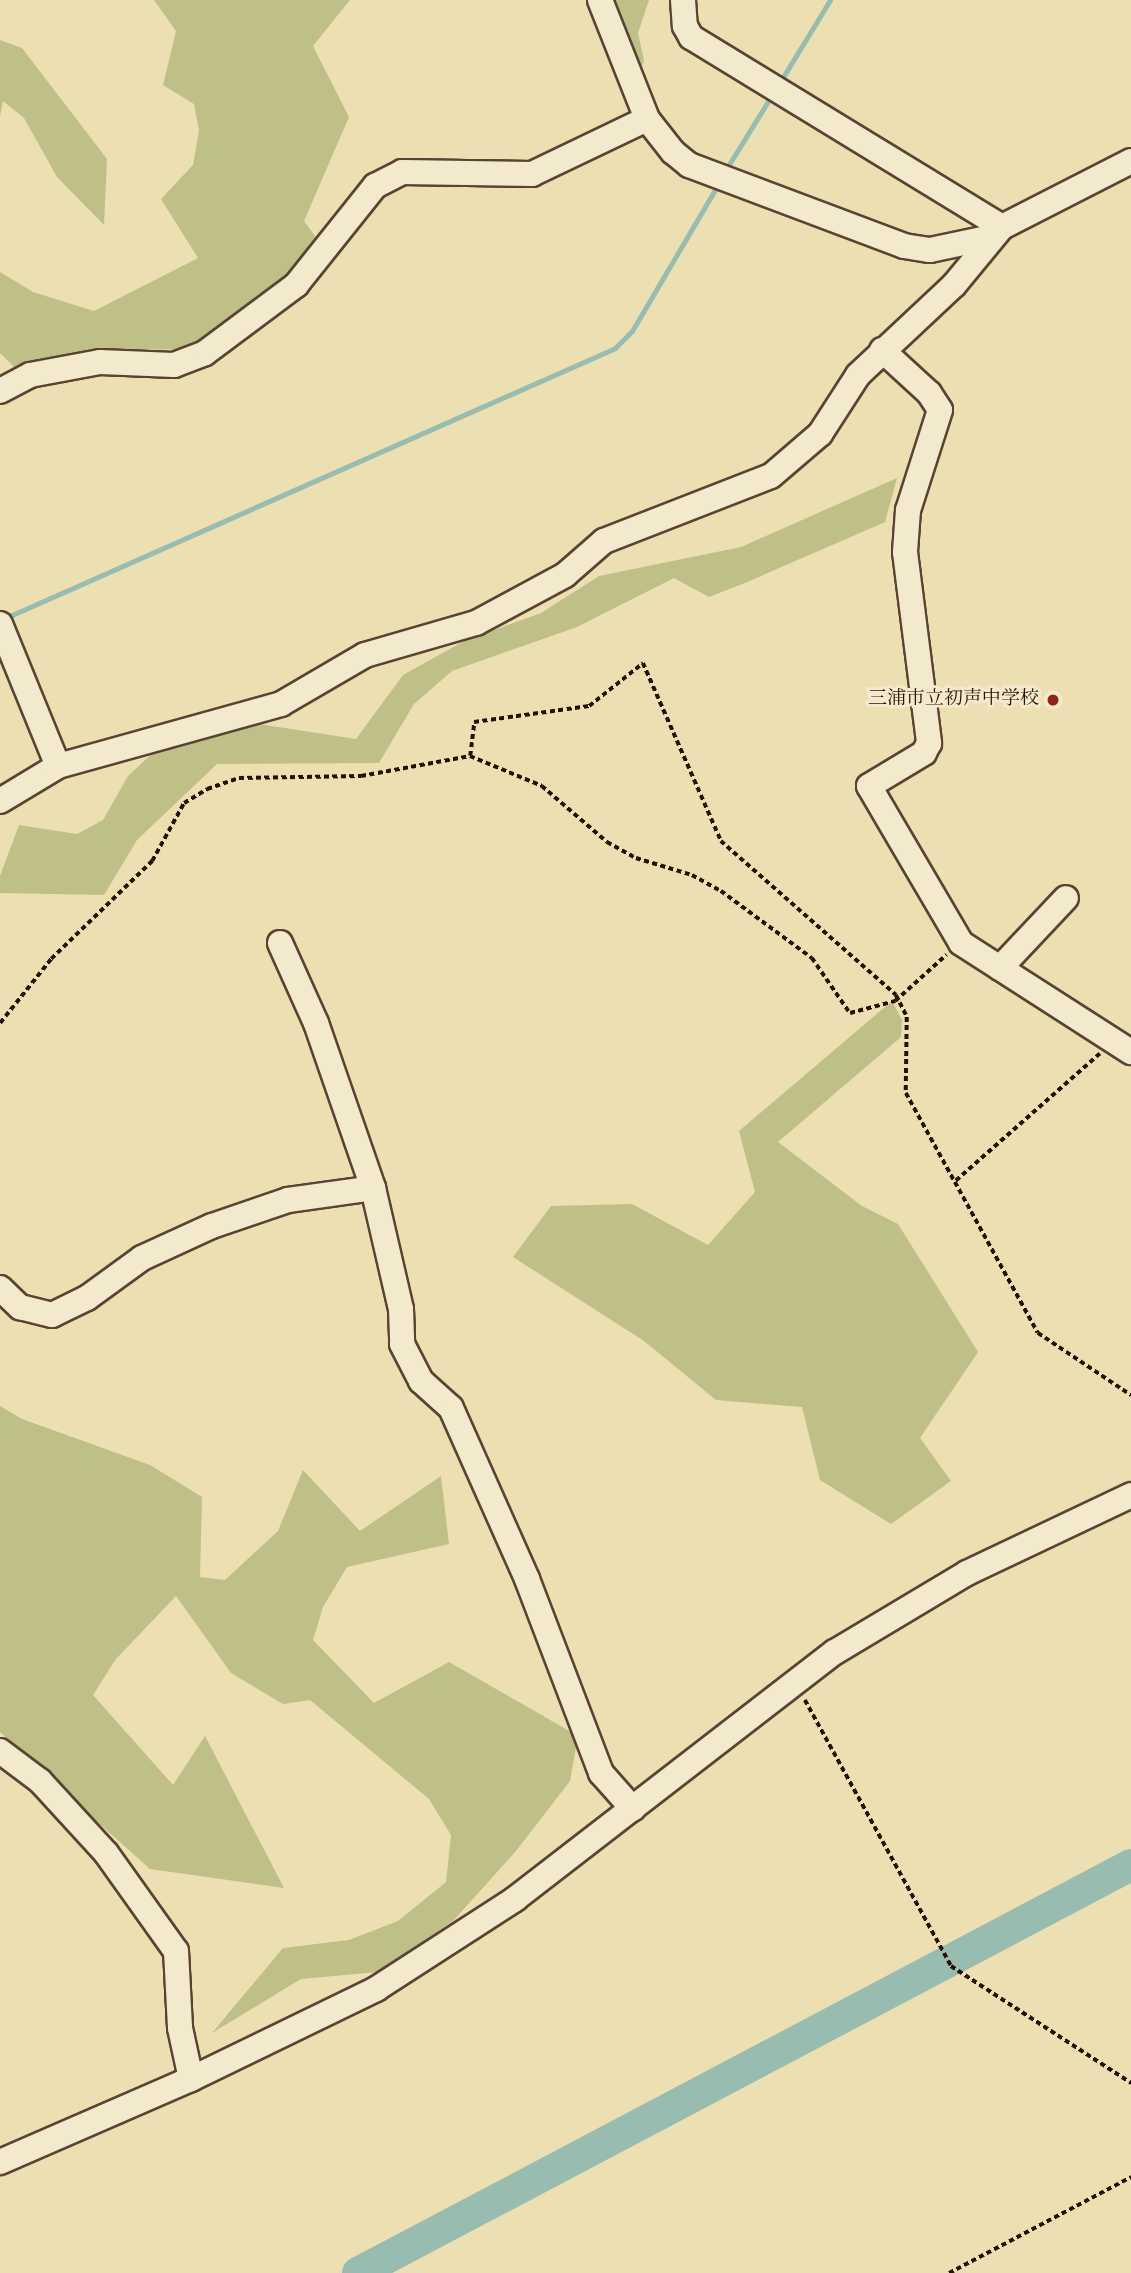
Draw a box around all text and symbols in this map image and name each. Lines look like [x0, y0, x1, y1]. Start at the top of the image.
place label: 三浦市立初声中学校 [868, 689, 1039, 711]
marker: 三浦市立初声中学校 [1045, 692, 1061, 708]

